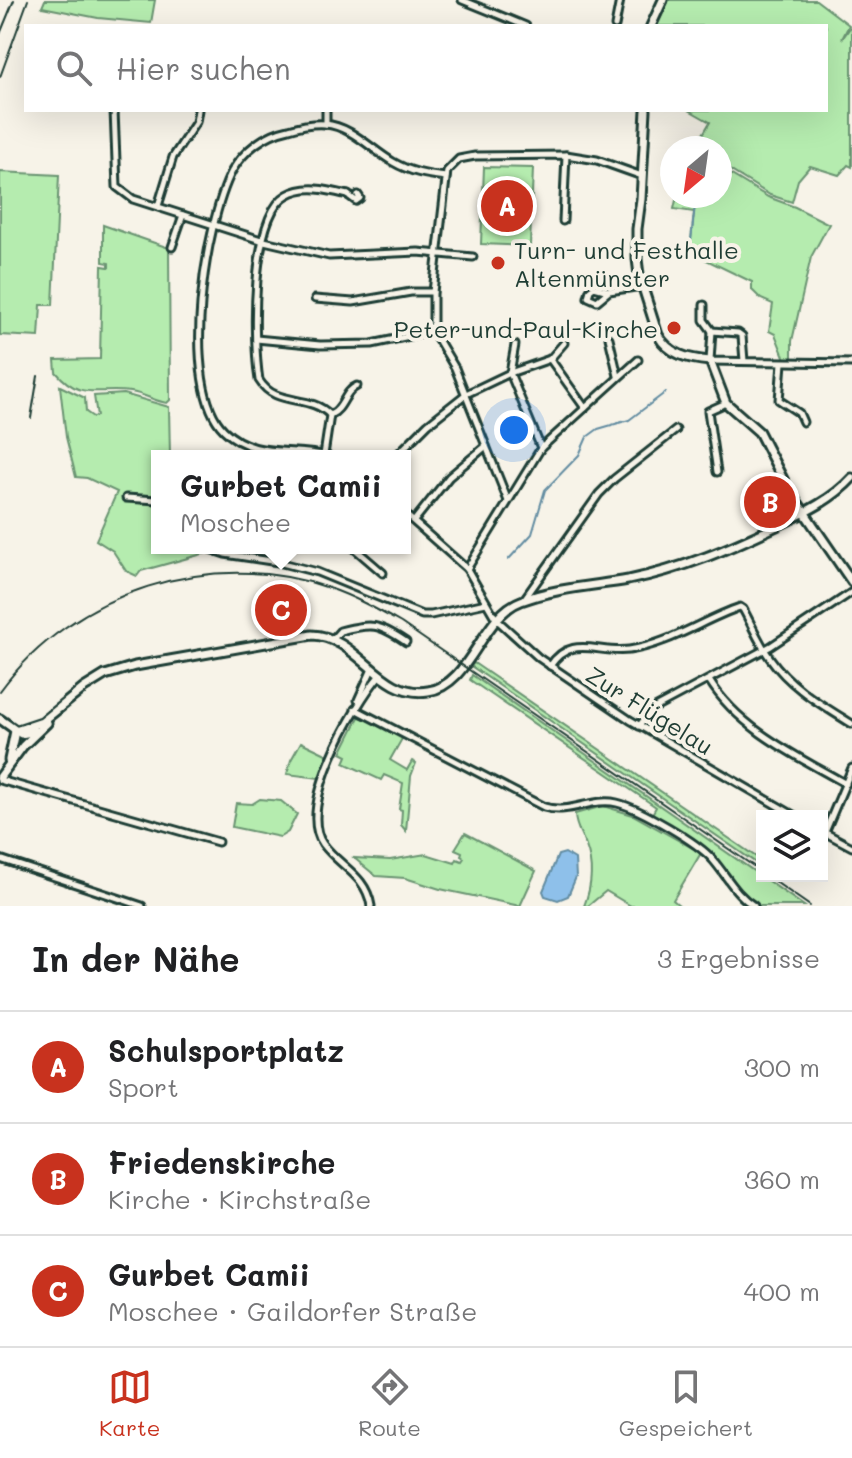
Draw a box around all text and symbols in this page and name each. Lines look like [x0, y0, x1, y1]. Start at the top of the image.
search box [24, 24, 828, 112]
icon: search [52, 46, 96, 90]
text: Hier suchen [116, 48, 291, 88]
north arrow [660, 136, 732, 208]
pin: A [481, 176, 533, 236]
place label: Turn- und Festhalle Altenmünster [514, 234, 739, 293]
marker: Turn- und Festhalle Altenmünster [489, 254, 507, 272]
place label: Peter-und-Paul-Kirche [394, 313, 658, 344]
marker: Peter-und-Paul-Kirche [665, 319, 683, 337]
your location [494, 410, 534, 450]
popup [151, 450, 411, 554]
text: Gurbet Camii [180, 465, 382, 505]
pin: B [744, 472, 796, 532]
text: Moschee [180, 505, 291, 539]
pin: C [255, 580, 307, 640]
street label: Zur Flügelau [581, 659, 719, 761]
map controls [756, 810, 828, 882]
button: layers [756, 810, 828, 882]
text: In der Nähe [32, 936, 240, 981]
text: 3 Ergebnisse [657, 941, 820, 975]
text: Schulsportplatz [108, 1030, 344, 1070]
text: A [49, 1050, 67, 1084]
text: 300 m [744, 1050, 820, 1084]
text: Sport [108, 1070, 179, 1104]
text: Friedenskirche [108, 1142, 335, 1182]
text: B [49, 1162, 67, 1196]
text: 360 m [744, 1162, 820, 1196]
text: Kirche · Kirchstraße [108, 1182, 371, 1216]
text: Gurbet Camii [108, 1254, 310, 1294]
text: C [48, 1274, 68, 1308]
text: 400 m [744, 1274, 820, 1308]
text: Moschee · Gaildorfer Straße [108, 1294, 477, 1328]
tab: Karte [99, 1365, 160, 1442]
tab: Route [358, 1365, 421, 1442]
tab: Gespeichert [619, 1365, 753, 1442]

